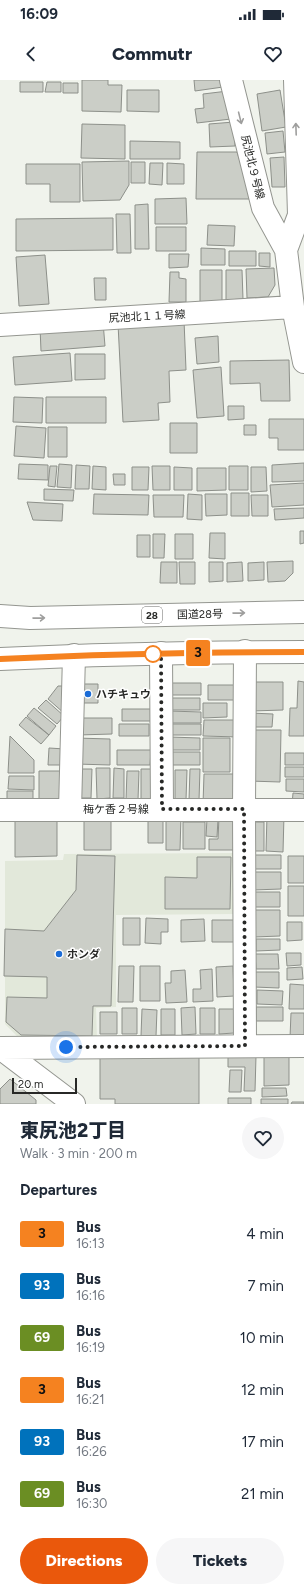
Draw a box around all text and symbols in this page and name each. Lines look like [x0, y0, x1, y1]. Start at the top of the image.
text: 16:09 [20, 5, 58, 23]
icon: back [20, 43, 42, 65]
text: Commutr [112, 43, 192, 65]
icon: heart [262, 43, 284, 65]
one-way arrow [237, 111, 245, 124]
one-way arrow [293, 123, 300, 136]
street label: 尻池北９号線 [238, 134, 267, 201]
street label: 尻池北１１号線 [108, 308, 186, 325]
road number: 28 [142, 607, 162, 623]
street label: 国道28号 [177, 608, 223, 621]
one-way arrow [232, 609, 245, 617]
one-way arrow [32, 614, 45, 622]
line badge: 3 [185, 640, 211, 666]
text: 3 [194, 644, 202, 661]
unlabelled marker [144, 645, 162, 663]
place label: ハチキュウ [96, 688, 151, 701]
marker: ハチキュウ [83, 689, 93, 699]
street label: 梅ケ香２号線 [83, 803, 149, 816]
place label: ホンダ [67, 948, 100, 961]
marker: ホンダ [54, 949, 64, 959]
your location [56, 1037, 76, 1057]
scale bar [12, 1076, 77, 1095]
text: 20 m [18, 1078, 43, 1091]
button: heart [242, 1117, 284, 1159]
text: 東尻池2丁目 [20, 1119, 126, 1142]
text: Walk · 3 min · 200 m [20, 1146, 137, 1161]
text: Departures [20, 1181, 97, 1199]
text: Bus [76, 1218, 101, 1236]
text: 3 [38, 1225, 46, 1242]
text: 4 min [246, 1225, 284, 1243]
text: 16:13 [76, 1236, 104, 1251]
text: Bus [76, 1270, 101, 1288]
text: 93 [34, 1277, 50, 1294]
text: 7 min [248, 1277, 284, 1295]
text: 16:16 [76, 1288, 105, 1303]
text: Bus [76, 1322, 101, 1340]
text: 69 [34, 1329, 50, 1346]
text: 10 min [240, 1329, 284, 1347]
text: 16:19 [76, 1340, 105, 1355]
text: Bus [76, 1374, 101, 1392]
text: 3 [38, 1381, 46, 1398]
text: 12 min [241, 1381, 284, 1399]
text: 16:21 [76, 1392, 105, 1407]
text: Bus [76, 1426, 101, 1444]
text: 93 [34, 1433, 50, 1450]
text: 17 min [241, 1433, 284, 1451]
text: 16:26 [76, 1444, 107, 1459]
text: Bus [76, 1478, 101, 1496]
text: 69 [34, 1485, 50, 1502]
text: 21 min [241, 1485, 284, 1503]
text: 16:30 [76, 1496, 107, 1511]
button: Directions [20, 1538, 148, 1584]
button: Tickets [156, 1538, 284, 1584]

